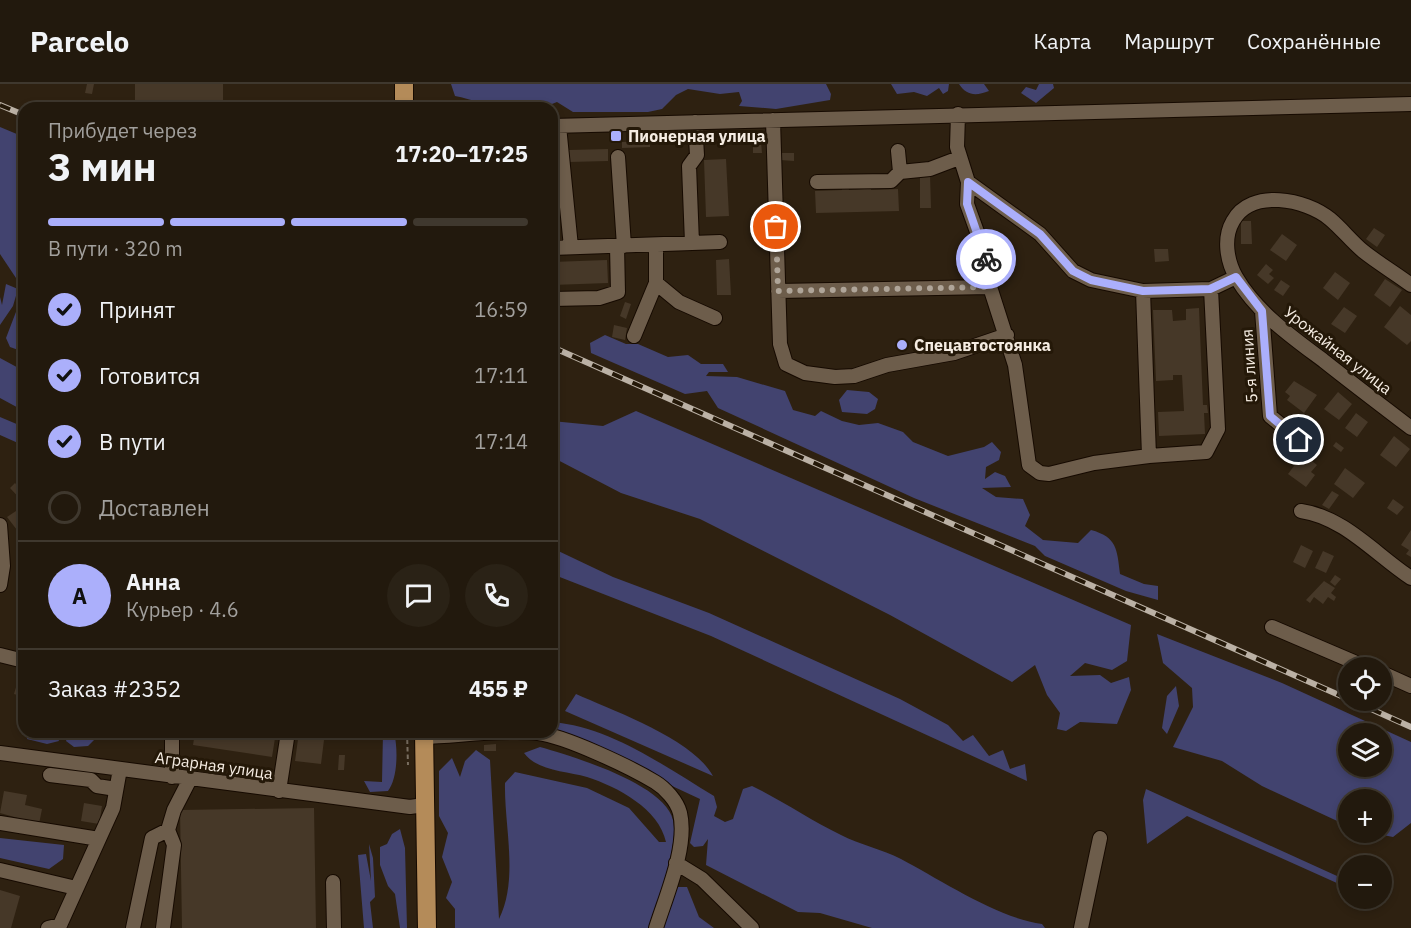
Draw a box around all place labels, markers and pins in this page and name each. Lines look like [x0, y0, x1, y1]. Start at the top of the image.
place label: Пионерная улица [628, 126, 766, 146]
marker: Пионерная улица [609, 129, 623, 143]
pin [750, 201, 801, 252]
place label: Спецавтостоянка [914, 335, 1051, 355]
marker: Спецавтостоянка [895, 338, 909, 352]
pin [1273, 414, 1324, 465]

